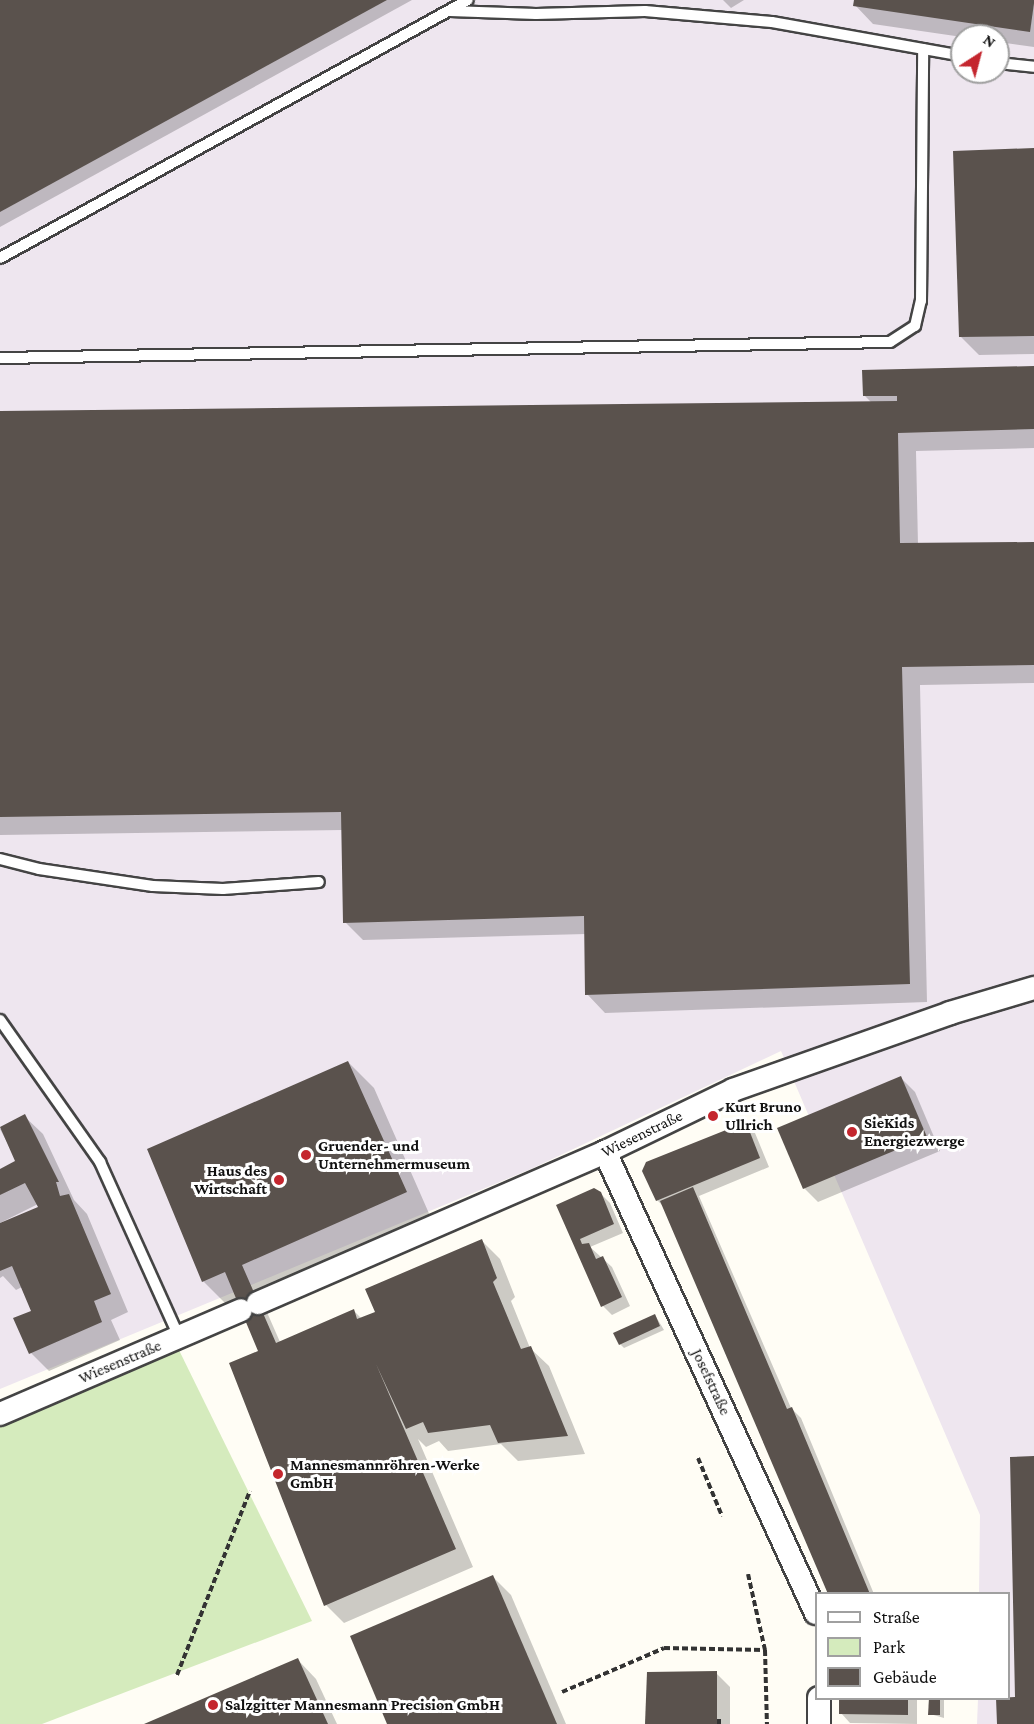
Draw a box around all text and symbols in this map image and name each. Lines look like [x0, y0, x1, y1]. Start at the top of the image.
north arrow [950, 24, 1010, 84]
text: N [980, 31, 999, 51]
place label: Kurt Bruno Ullrich [725, 1097, 802, 1135]
street label: Wiesenstraße [598, 1106, 686, 1162]
marker: Kurt Bruno Ullrich [706, 1109, 720, 1123]
place label: SieKids Energiezwerge [864, 1113, 965, 1151]
marker: SieKids Energiezwerge [845, 1125, 859, 1139]
place label: Gruender- und Unternehmermuseum [318, 1136, 470, 1174]
marker: Gruender- und Unternehmermuseum [299, 1148, 313, 1162]
place label: Haus des Wirtschaft [194, 1161, 267, 1199]
marker: Haus des Wirtschaft [272, 1173, 286, 1187]
street label: Wiesenstraße [76, 1336, 164, 1388]
street label: Josefstraße [687, 1346, 735, 1418]
place label: Mannesmannröhren-Werke GmbH [290, 1455, 480, 1493]
marker: Mannesmannröhren-Werke GmbH [271, 1467, 285, 1481]
legend [815, 1592, 1010, 1700]
text: Straße [873, 1607, 920, 1627]
text: Park [873, 1637, 905, 1657]
text: Gebäude [873, 1667, 937, 1687]
place label: Salzgitter Mannesmann Precision GmbH [225, 1695, 500, 1715]
marker: Salzgitter Mannesmann Precision GmbH [206, 1698, 220, 1712]

